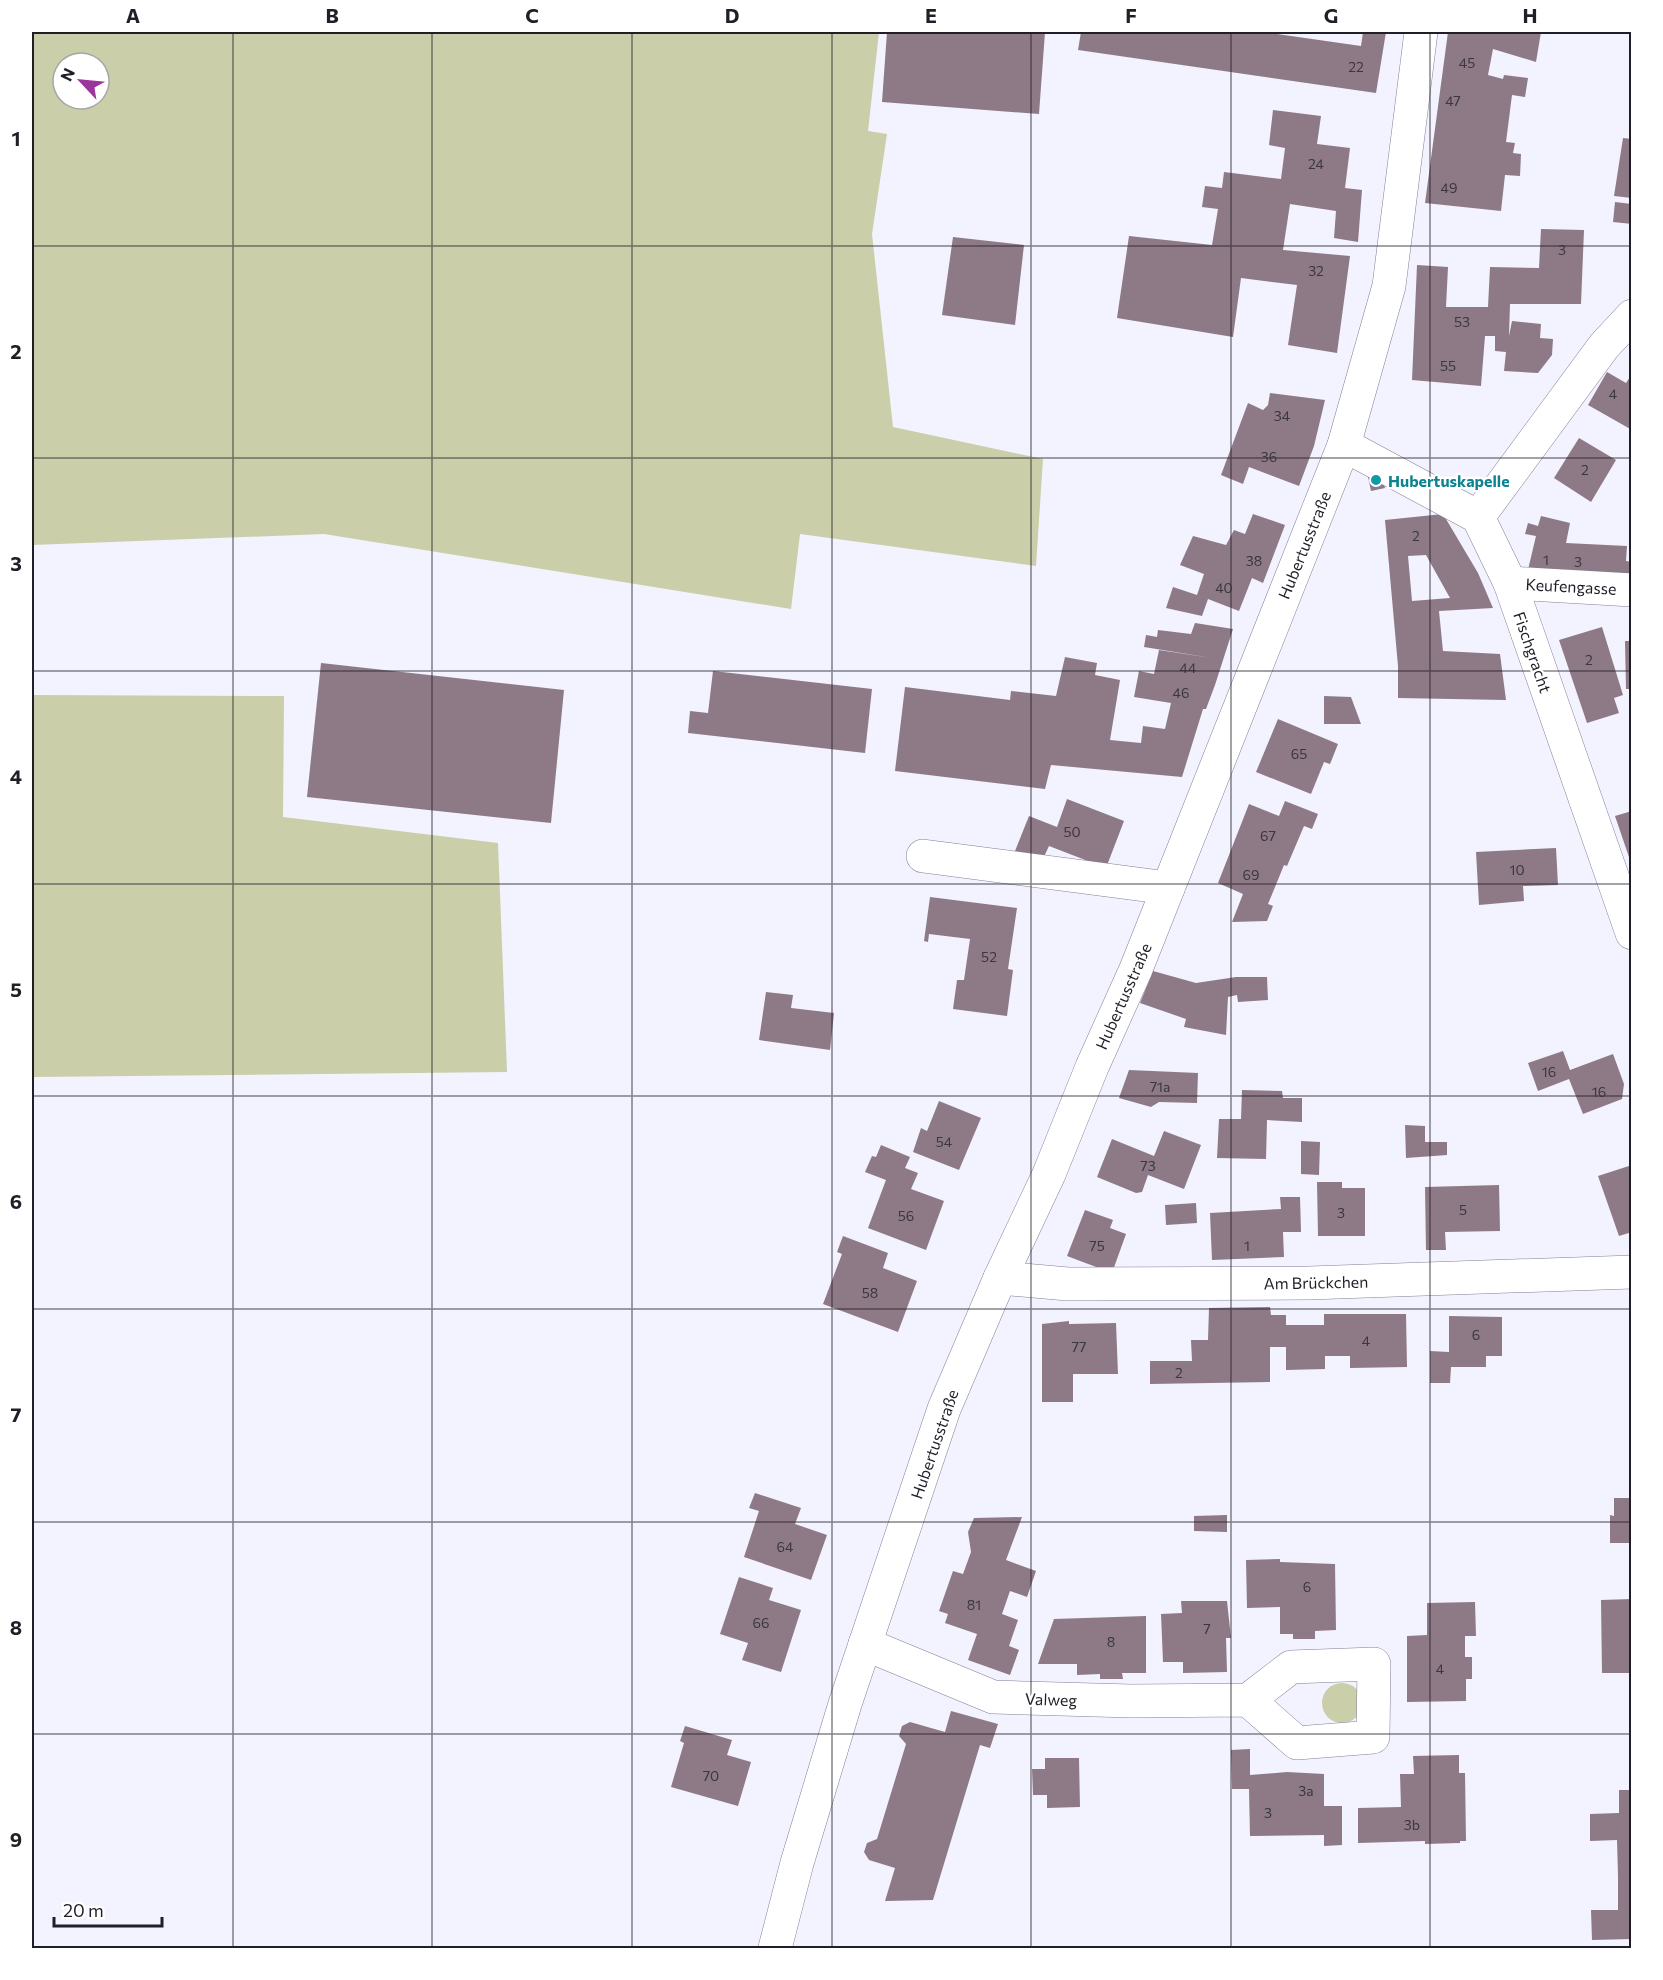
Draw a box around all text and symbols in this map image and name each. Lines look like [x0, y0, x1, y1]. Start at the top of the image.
text: A [126, 3, 140, 27]
text: B [325, 3, 339, 27]
text: C [525, 3, 539, 27]
text: D [725, 3, 739, 27]
text: E [925, 3, 937, 27]
text: F [1125, 3, 1137, 27]
text: G [1324, 3, 1338, 27]
text: H [1523, 3, 1538, 27]
north arrow [51, 51, 111, 111]
house number: 45 [1459, 54, 1475, 71]
house number: 22 [1348, 58, 1364, 75]
text: N [56, 65, 78, 84]
house number: 47 [1445, 92, 1461, 109]
text: 1 [11, 126, 21, 150]
house number: 24 [1308, 155, 1325, 172]
house number: 49 [1441, 179, 1457, 196]
house number: 3 [1558, 241, 1566, 258]
house number: 32 [1308, 262, 1324, 279]
house number: 53 [1454, 313, 1470, 330]
text: 2 [10, 339, 22, 363]
house number: 55 [1440, 357, 1456, 374]
house number: 4 [1609, 385, 1618, 402]
house number: 34 [1274, 407, 1291, 424]
house number: 36 [1261, 448, 1277, 465]
house number: 2 [1581, 461, 1589, 478]
place label: Hubertuskapelle [1388, 471, 1510, 490]
marker: Hubertuskapelle [1369, 473, 1383, 487]
street label: Hubertusstraße [1274, 488, 1334, 602]
house number: 2 [1412, 527, 1420, 544]
text: 3 [10, 551, 22, 575]
house number: 1 [1543, 551, 1549, 568]
house number: 38 [1246, 552, 1262, 569]
house number: 3 [1574, 553, 1582, 570]
street label: Keufengasse [1525, 574, 1617, 598]
house number: 40 [1215, 579, 1233, 596]
street label: Fischgracht [1510, 609, 1556, 695]
house number: 2 [1585, 651, 1593, 668]
house number: 44 [1180, 659, 1197, 676]
house number: 46 [1173, 684, 1189, 701]
house number: 65 [1291, 745, 1307, 762]
text: 4 [10, 764, 22, 788]
house number: 50 [1063, 823, 1081, 840]
house number: 67 [1260, 827, 1276, 844]
house number: 10 [1509, 861, 1525, 878]
house number: 69 [1243, 866, 1259, 883]
street label: Hubertusstraße [1091, 940, 1155, 1052]
house number: 52 [981, 948, 997, 965]
text: 5 [10, 977, 22, 1001]
house number: 16 [1542, 1063, 1556, 1080]
house number: 71a [1150, 1078, 1170, 1095]
house number: 16 [1592, 1083, 1606, 1100]
house number: 54 [936, 1133, 953, 1150]
house number: 73 [1140, 1157, 1156, 1174]
text: 6 [10, 1189, 22, 1213]
house number: 5 [1459, 1201, 1467, 1218]
house number: 3 [1337, 1204, 1345, 1221]
house number: 56 [898, 1207, 914, 1224]
house number: 75 [1089, 1237, 1105, 1254]
house number: 1 [1244, 1237, 1250, 1254]
street label: Am Brückchen [1264, 1272, 1368, 1292]
house number: 58 [862, 1284, 878, 1301]
house number: 6 [1472, 1326, 1480, 1343]
house number: 4 [1362, 1332, 1371, 1349]
house number: 77 [1072, 1338, 1086, 1355]
house number: 2 [1175, 1364, 1183, 1381]
street label: Hubertusstraße [906, 1387, 962, 1501]
text: 7 [11, 1402, 22, 1426]
house number: 64 [777, 1538, 794, 1555]
house number: 6 [1303, 1578, 1311, 1595]
house number: 81 [967, 1596, 981, 1613]
house number: 66 [753, 1614, 770, 1631]
text: 8 [10, 1615, 22, 1639]
house number: 7 [1203, 1620, 1211, 1637]
house number: 8 [1107, 1633, 1115, 1650]
house number: 4 [1436, 1660, 1445, 1677]
street label: Valweg [1025, 1689, 1078, 1709]
house number: 70 [703, 1767, 719, 1784]
house number: 3a [1298, 1782, 1314, 1799]
house number: 3 [1264, 1804, 1272, 1821]
house number: 3b [1404, 1816, 1420, 1833]
text: 9 [10, 1827, 22, 1851]
scale bar [54, 1890, 162, 1928]
text: 20 m [63, 1899, 104, 1921]

